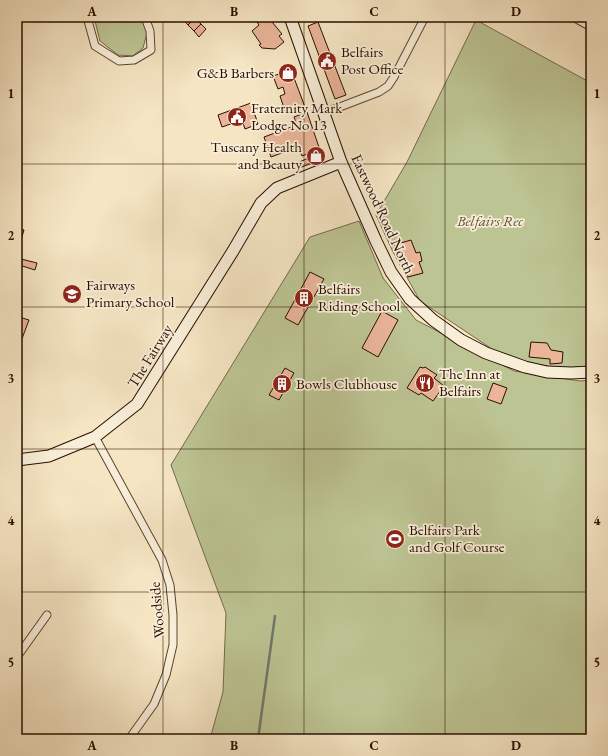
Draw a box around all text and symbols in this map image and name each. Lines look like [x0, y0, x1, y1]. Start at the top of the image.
text: A [86, 3, 97, 20]
text: B [230, 3, 238, 20]
text: C [369, 3, 379, 20]
text: D [511, 3, 521, 20]
place label: Belfairs Post Office [341, 42, 403, 78]
public building icon: Belfairs Post Office [316, 50, 338, 72]
shop icon: G&B Barbers [277, 62, 299, 84]
place label: G&B Barbers [197, 63, 274, 82]
text: 1 [8, 85, 15, 102]
text: 1 [594, 85, 601, 102]
place label: Fraternity Mark Lodge No 13 [251, 98, 343, 134]
public building icon: Fraternity Mark Lodge No 13 [226, 106, 248, 128]
place label: Tuscany Health and Beauty [210, 137, 302, 173]
shop icon: Tuscany Health and Beauty [305, 145, 327, 167]
street label: Eastwood Road North [347, 151, 420, 277]
park label: Belfairs Rec [456, 211, 523, 230]
text: 2 [8, 227, 15, 244]
text: 2 [594, 227, 601, 244]
place label: Fairways Primary School [86, 275, 175, 311]
place label: Belfairs Riding School [318, 279, 401, 315]
school or university icon: Fairways Primary School [61, 283, 83, 305]
building icon: Belfairs Riding School [293, 287, 315, 309]
street label: The Fairway [123, 320, 177, 391]
place label: The Inn at Belfairs [439, 364, 501, 400]
text: 3 [8, 370, 15, 387]
text: 3 [594, 370, 601, 387]
restaurant icon: The Inn at Belfairs [414, 372, 436, 394]
building icon: Bowls Clubhouse [271, 373, 293, 395]
place label: Bowls Clubhouse [296, 374, 397, 393]
text: 4 [8, 512, 15, 529]
text: 4 [594, 512, 601, 529]
place label: Belfairs Park and Golf Course [409, 520, 505, 556]
sports icon: Belfairs Park and Golf Course [384, 528, 406, 550]
street label: Woodside [145, 581, 168, 639]
text: 5 [8, 654, 14, 671]
text: 5 [594, 654, 600, 671]
text: A [86, 737, 97, 754]
text: B [230, 737, 238, 754]
text: C [369, 737, 379, 754]
text: D [511, 737, 521, 754]

